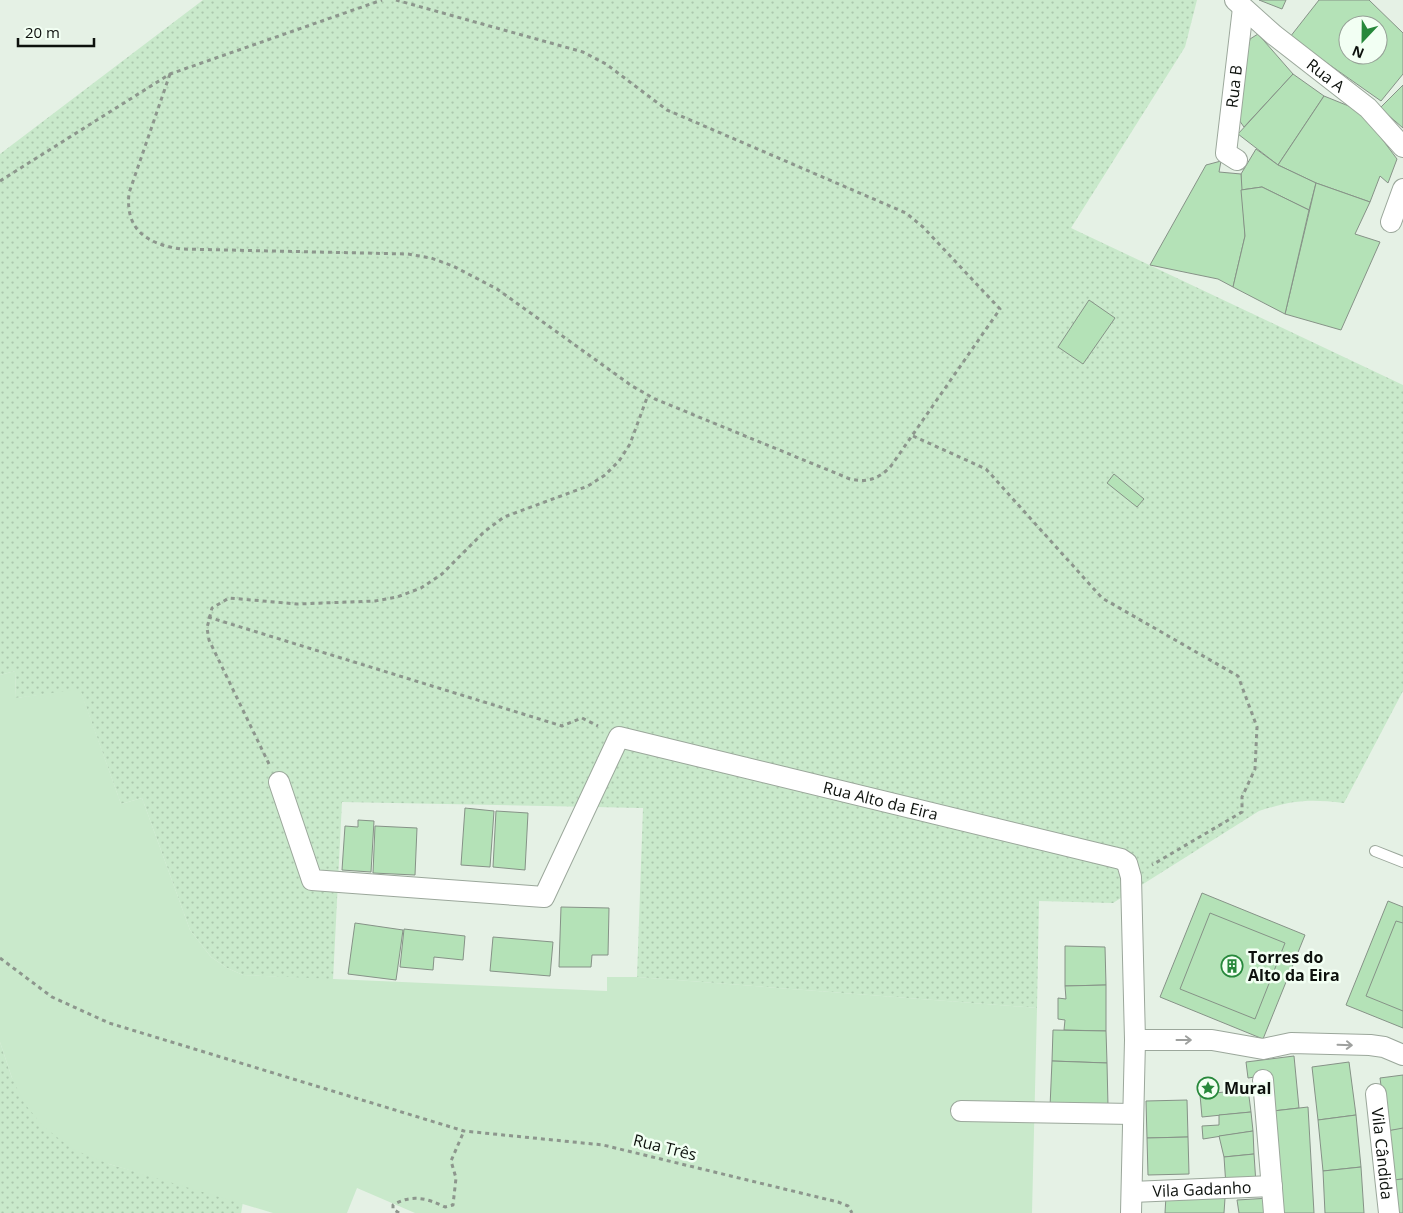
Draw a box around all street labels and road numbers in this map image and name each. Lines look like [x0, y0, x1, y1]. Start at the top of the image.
street label: Rua A [1302, 53, 1350, 98]
street label: Rua B [1220, 64, 1247, 109]
street label: Rua Alto da Eira [821, 776, 940, 825]
street label: Vila Cândida [1367, 1107, 1398, 1201]
street label: Rua Três [631, 1129, 699, 1165]
street label: Vila Gadanho [1152, 1176, 1252, 1202]

